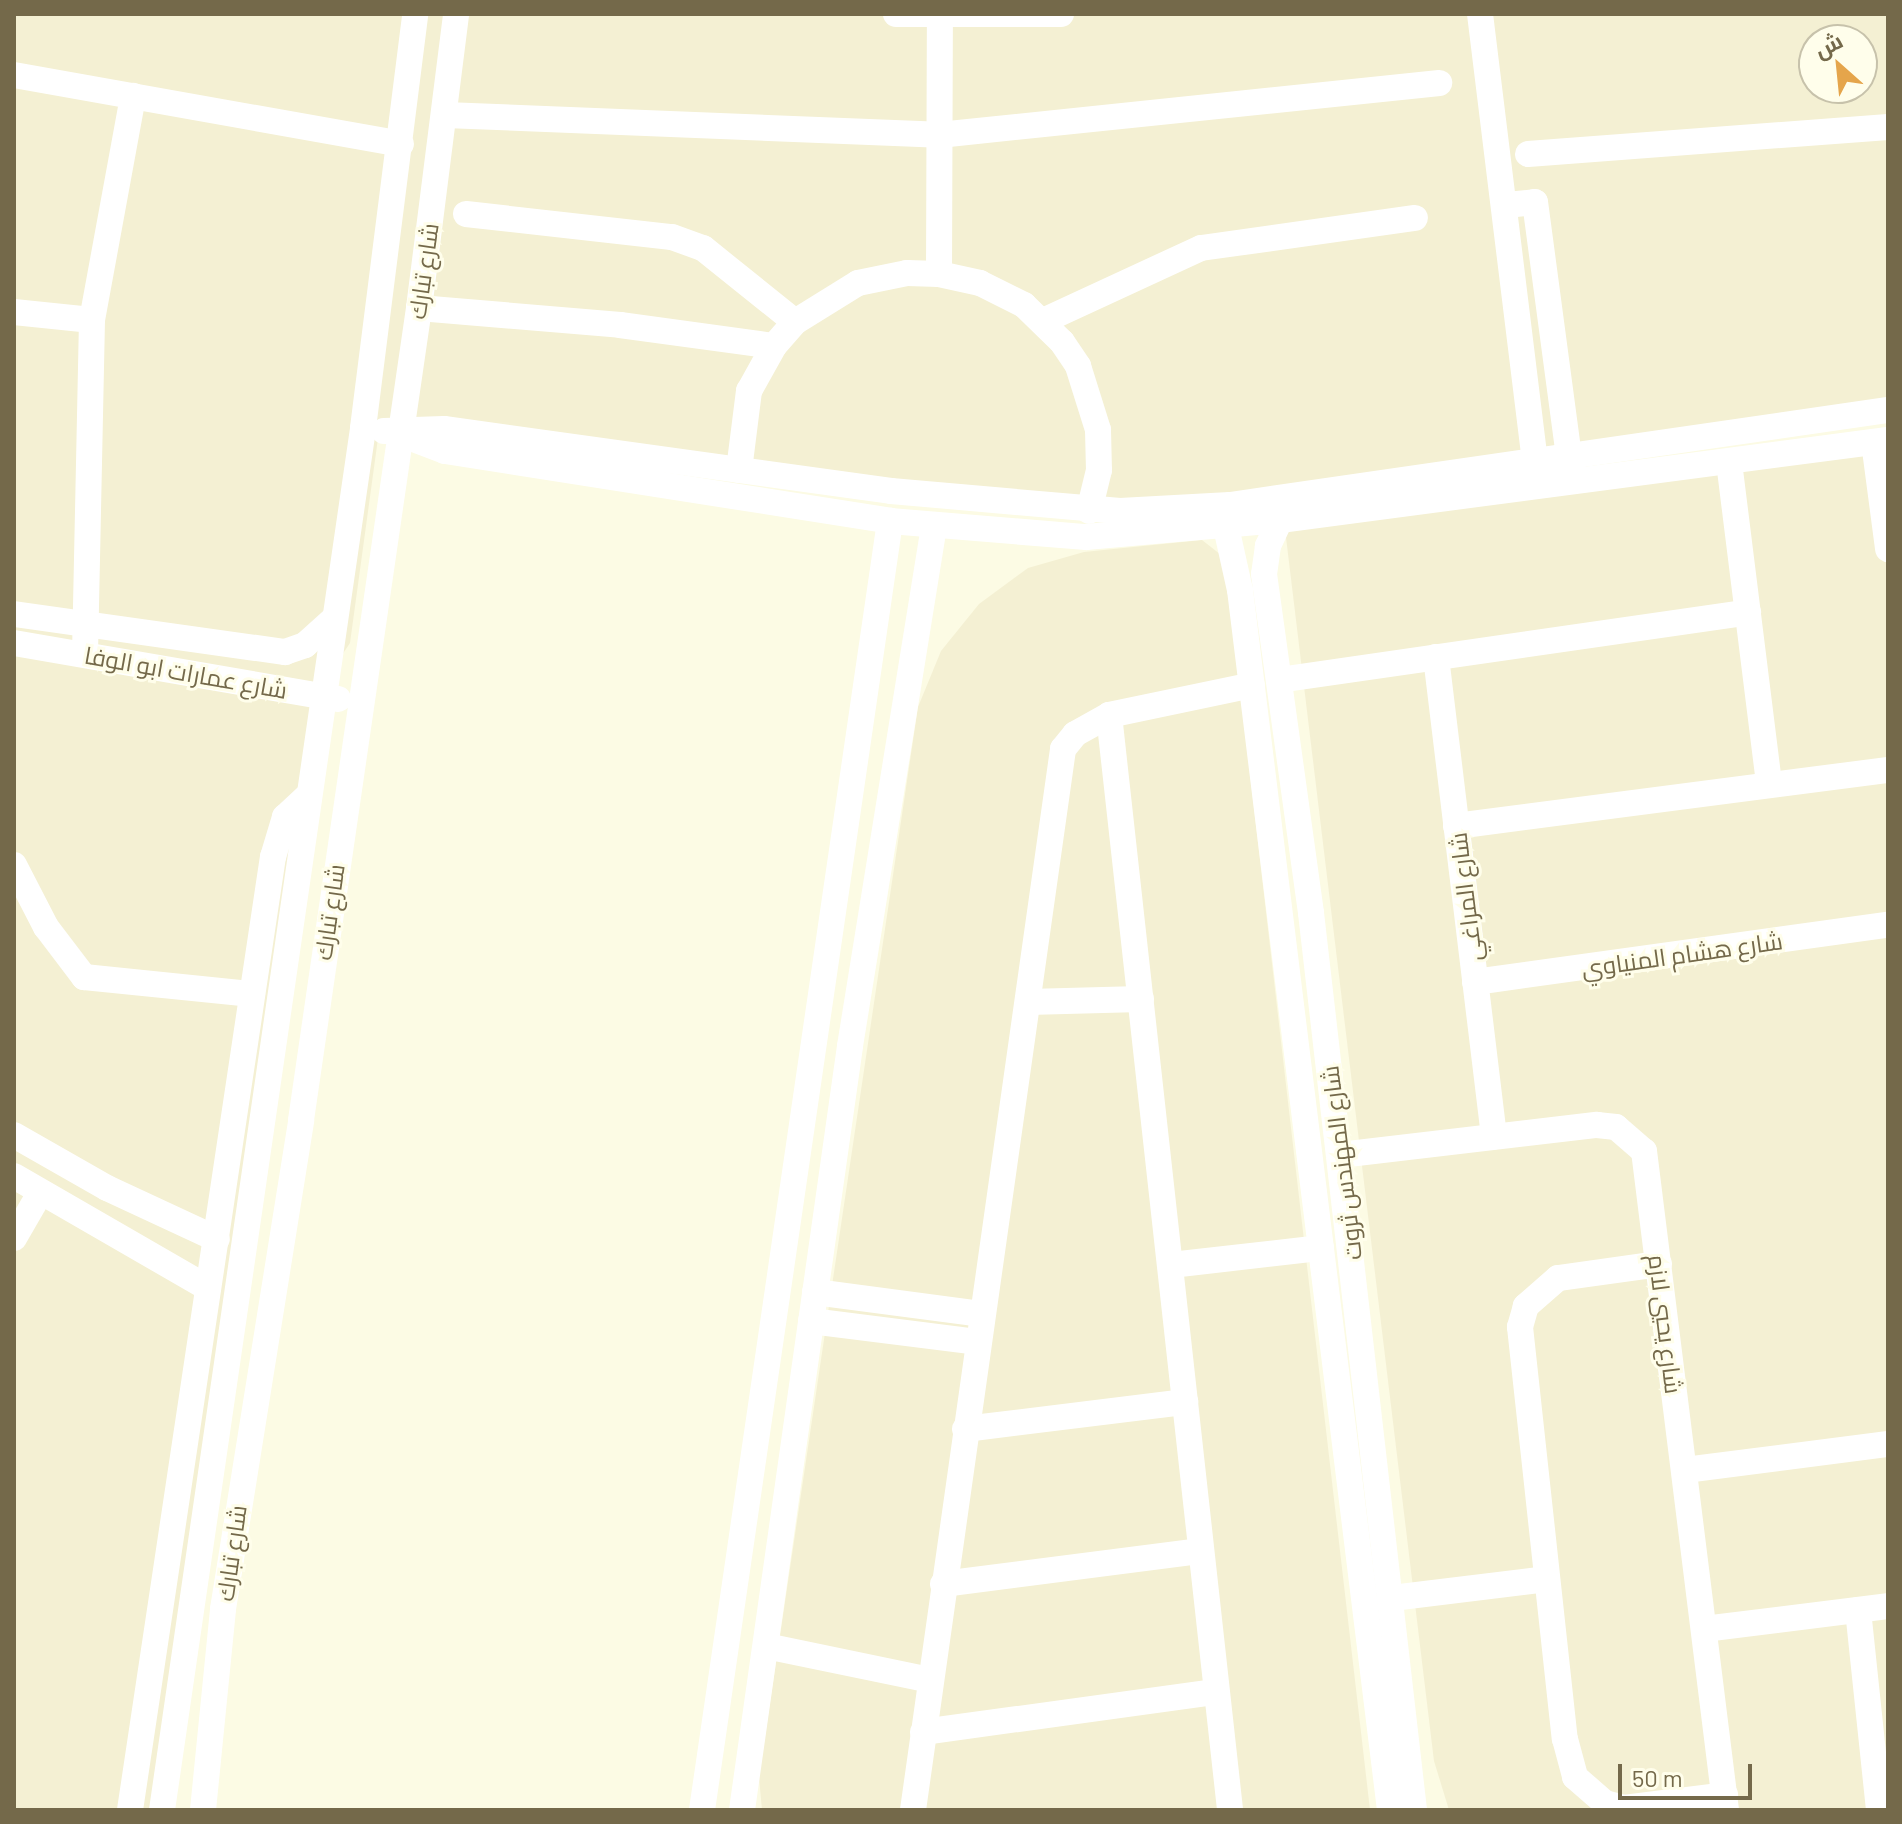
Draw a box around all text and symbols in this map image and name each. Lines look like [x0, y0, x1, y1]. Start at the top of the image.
north arrow [1798, 24, 1878, 104]
text: ش [1810, 26, 1846, 62]
street label: شارع تبارك [402, 221, 444, 321]
street label: شارع عمارات ابو الوفا [82, 640, 290, 704]
street label: شارع المراغي [1443, 831, 1487, 963]
street label: شارع تبارك [308, 862, 350, 962]
street label: شارع هشام المنياوي [1579, 926, 1785, 982]
street label: شارع المهندس ثروت [1315, 1064, 1367, 1262]
street label: شارع يحيي لازم [1643, 1253, 1689, 1395]
street label: شارع تبارك [210, 1503, 252, 1603]
scale bar [1622, 1748, 1756, 1798]
text: 50 m [1632, 1763, 1683, 1792]

